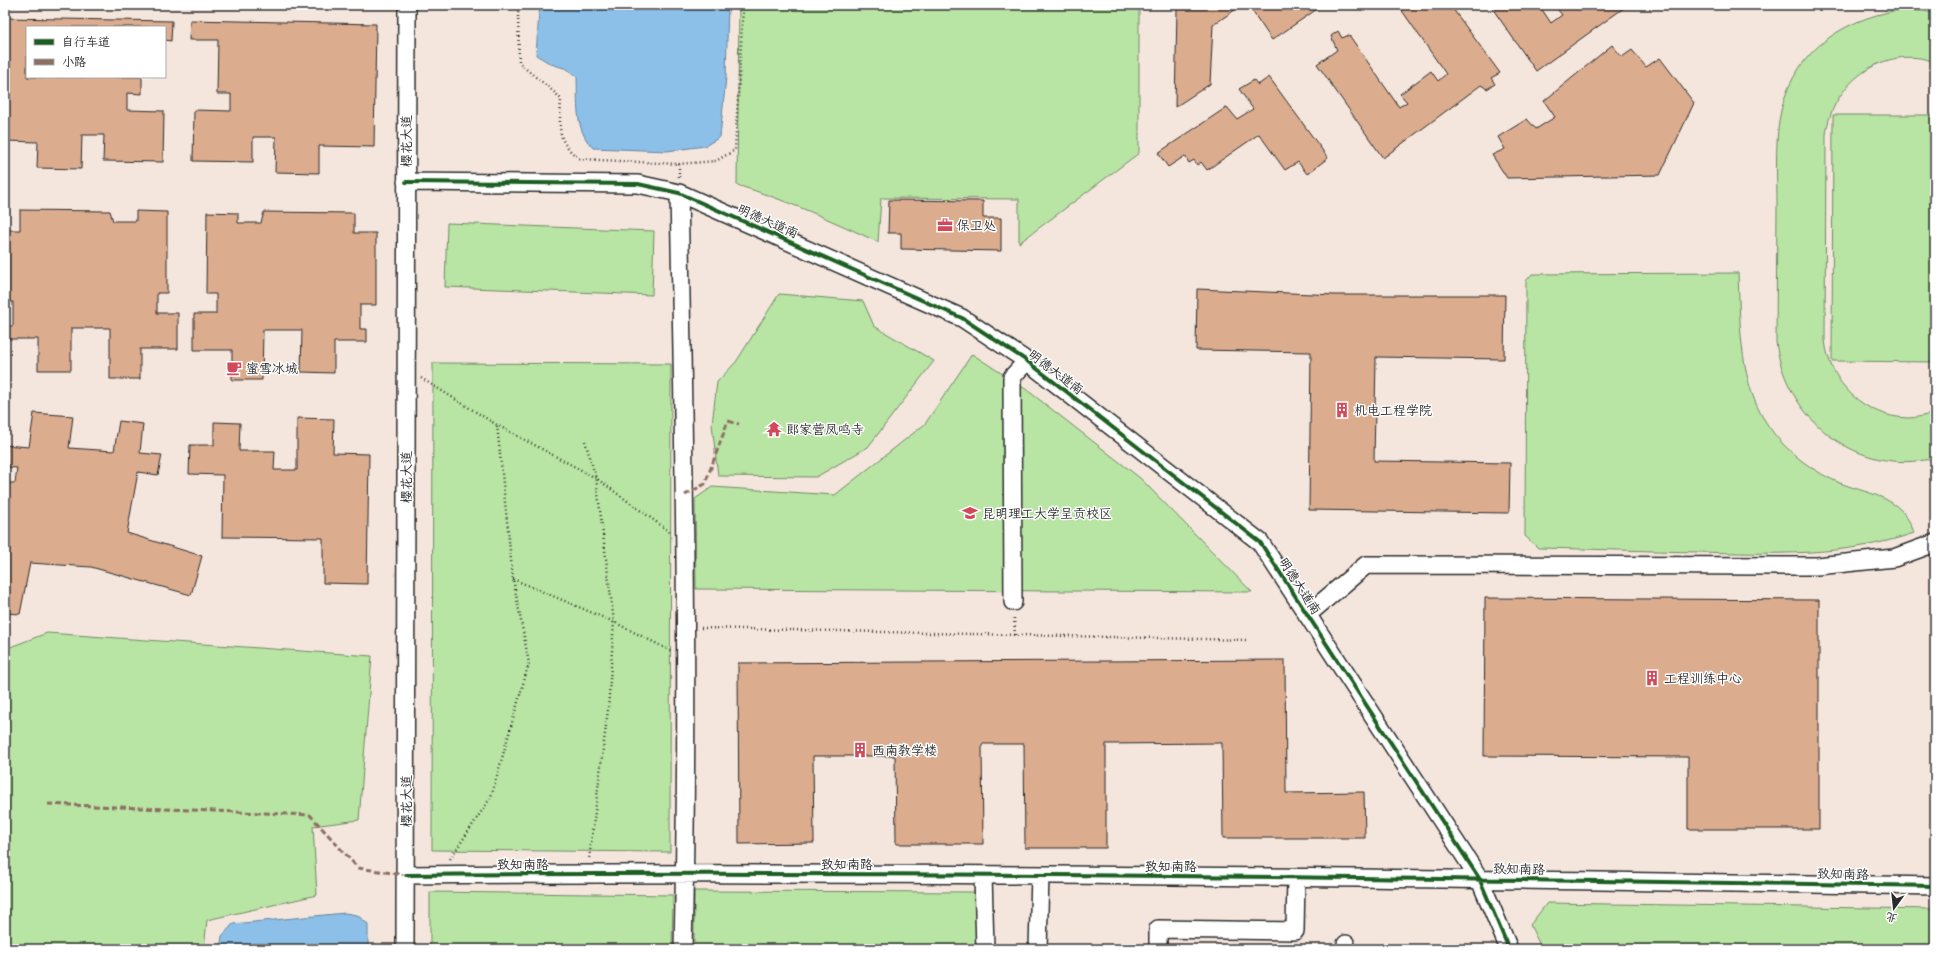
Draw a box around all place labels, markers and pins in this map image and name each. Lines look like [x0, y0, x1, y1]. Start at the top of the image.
office icon: 保卫处 [936, 216, 954, 234]
place label: 保卫处 [957, 218, 996, 233]
cafe icon: 蜜雪冰城 [225, 359, 243, 377]
place label: 蜜雪冰城 [246, 361, 298, 376]
building icon: 机电工程学院 [1333, 401, 1351, 419]
place label: 机电工程学院 [1354, 403, 1432, 418]
temple icon: 郎家营凤鸣寺 [765, 420, 783, 438]
place label: 郎家营凤鸣寺 [786, 422, 864, 437]
school or university icon: 昆明理工大学呈贡校区 [961, 504, 979, 522]
place label: 昆明理工大学呈贡校区 [982, 506, 1112, 521]
building icon: 工程训练中心 [1643, 669, 1661, 687]
place label: 工程训练中心 [1664, 671, 1742, 686]
building icon: 西南教学楼 [851, 741, 869, 759]
place label: 西南教学楼 [872, 743, 937, 758]

